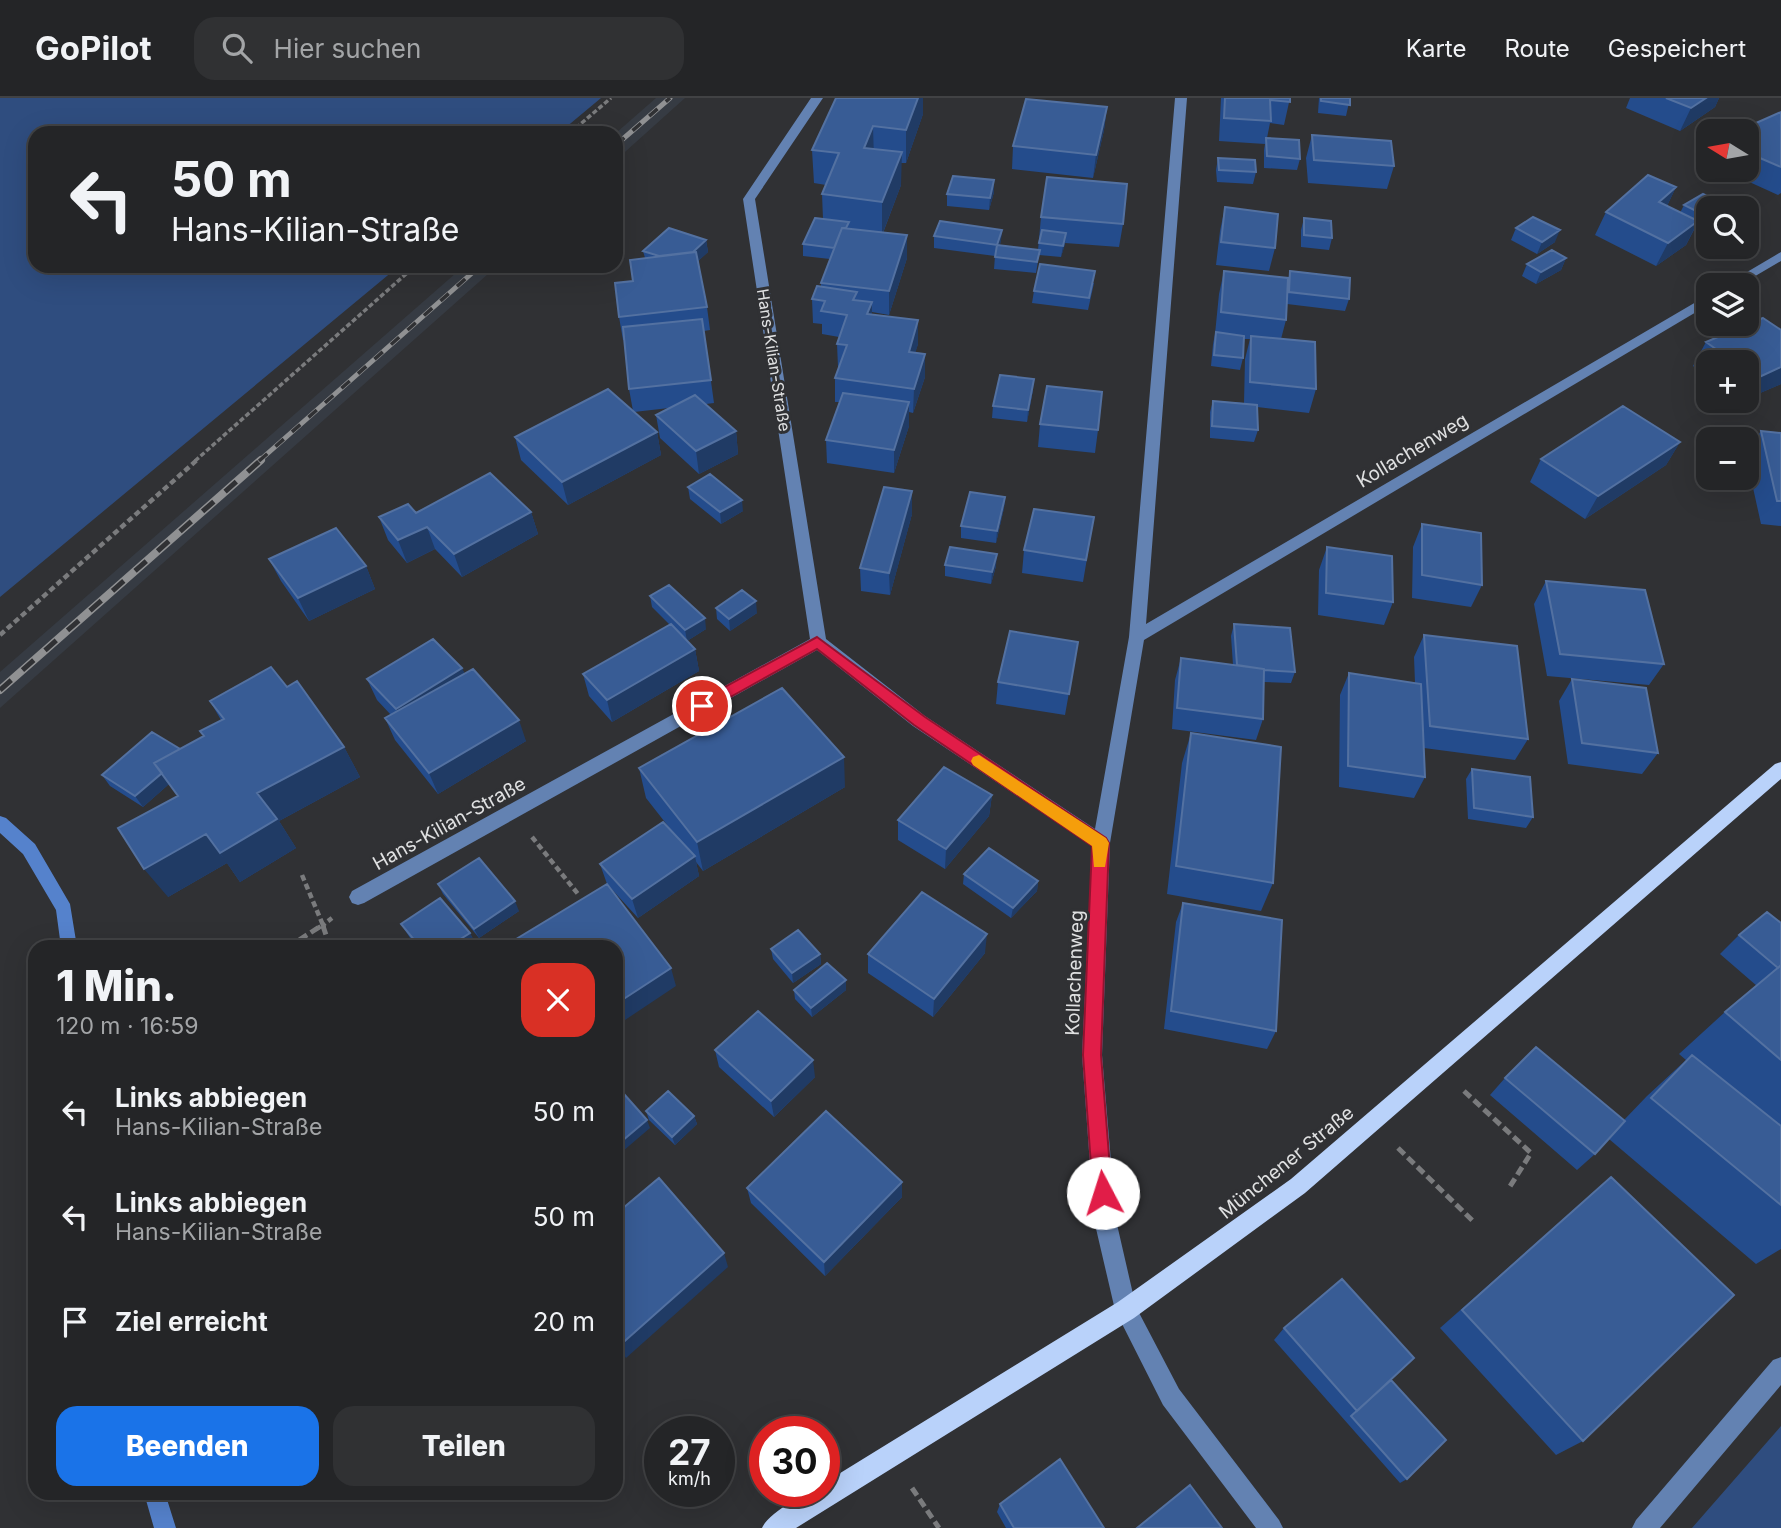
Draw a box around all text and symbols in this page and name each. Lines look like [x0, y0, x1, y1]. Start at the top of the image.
search box [194, 17, 684, 80]
text: GoPilot [35, 28, 152, 68]
icon: search [218, 29, 256, 67]
text: Hier suchen [274, 33, 421, 64]
text: Karte [1406, 34, 1466, 63]
text: Route [1504, 34, 1570, 63]
text: Gespeichert [1608, 34, 1746, 63]
north arrow [1696, 119, 1759, 182]
map controls [1696, 119, 1759, 490]
text: 50 m [171, 150, 292, 209]
icon: left [56, 154, 147, 245]
button: search [1696, 196, 1759, 259]
text: Hans-Kilian-Straße [171, 210, 460, 249]
button: layers [1696, 273, 1759, 336]
street label: Hans-Kilian-Straße [753, 287, 795, 433]
button: + [1696, 350, 1759, 413]
street label: Kollachenweg [1353, 408, 1472, 493]
button: − [1696, 427, 1759, 490]
pin [672, 676, 732, 736]
icon: arrive [683, 687, 721, 725]
street label: Hans-Kilian-Straße [369, 772, 530, 875]
street label: Kollachenweg [1061, 910, 1088, 1036]
text: 1 Min. [56, 960, 177, 1011]
button: close [521, 963, 595, 1037]
text: 120 m · 16:59 [56, 1012, 199, 1040]
text: Links abbiegen [115, 1082, 307, 1113]
icon: left [56, 1093, 94, 1131]
text: 50 m [533, 1096, 595, 1127]
street label: Münchener Straße [1214, 1101, 1358, 1224]
text: Hans-Kilian-Straße [115, 1113, 322, 1141]
position arrow [1066, 1156, 1140, 1230]
text: Links abbiegen [115, 1187, 307, 1218]
icon: left [56, 1198, 94, 1236]
text: 50 m [533, 1201, 595, 1232]
text: Hans-Kilian-Straße [115, 1218, 322, 1246]
icon: arrive [56, 1303, 94, 1341]
text: Ziel erreicht [115, 1306, 268, 1337]
text: 20 m [533, 1306, 595, 1337]
button: Beenden [56, 1406, 319, 1486]
button: Teilen [333, 1406, 595, 1486]
speed limit sign: 30 [749, 1416, 840, 1507]
text: 27 [668, 1431, 711, 1473]
text: km/h [668, 1468, 711, 1489]

